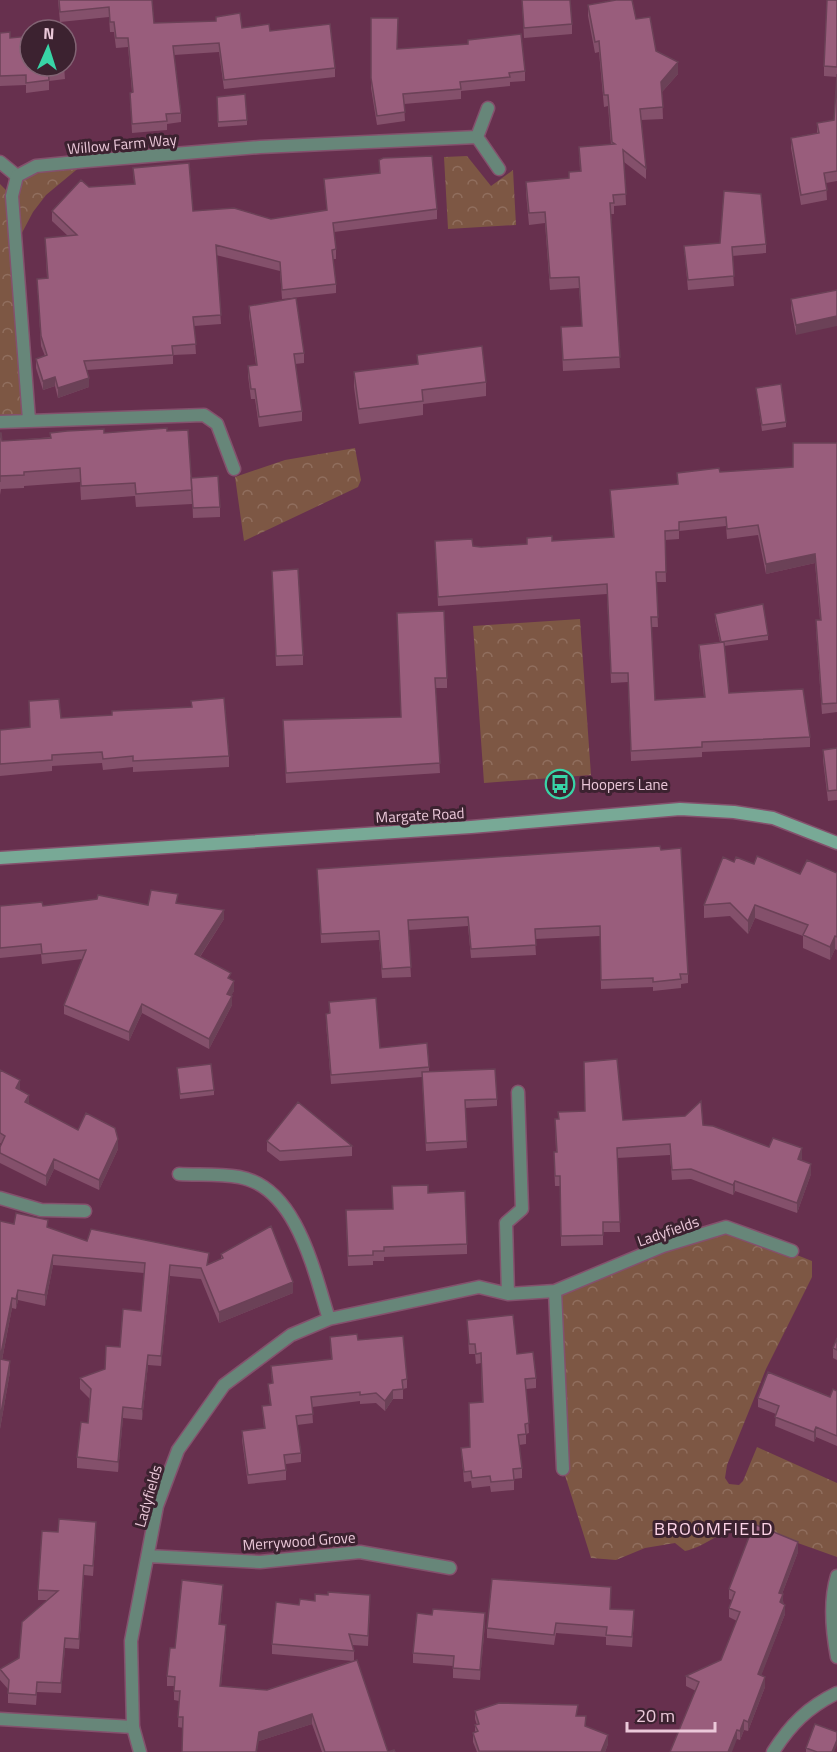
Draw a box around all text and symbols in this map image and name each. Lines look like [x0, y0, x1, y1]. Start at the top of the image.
north arrow [18, 18, 78, 78]
text: N [43, 21, 55, 45]
street label: Willow Farm Way [66, 128, 178, 160]
bus stop icon: Hoopers Lane [544, 768, 576, 800]
place label: Hoopers Lane [581, 773, 668, 796]
street label: Margate Road [375, 801, 465, 829]
street label: Ladyfields [634, 1210, 702, 1252]
street label: Ladyfields [128, 1462, 168, 1530]
district label: BROOMFIELD [654, 1515, 774, 1542]
street label: Merrywood Grove [242, 1526, 356, 1556]
scale bar [627, 1695, 716, 1733]
text: 20 m [636, 1702, 675, 1729]

